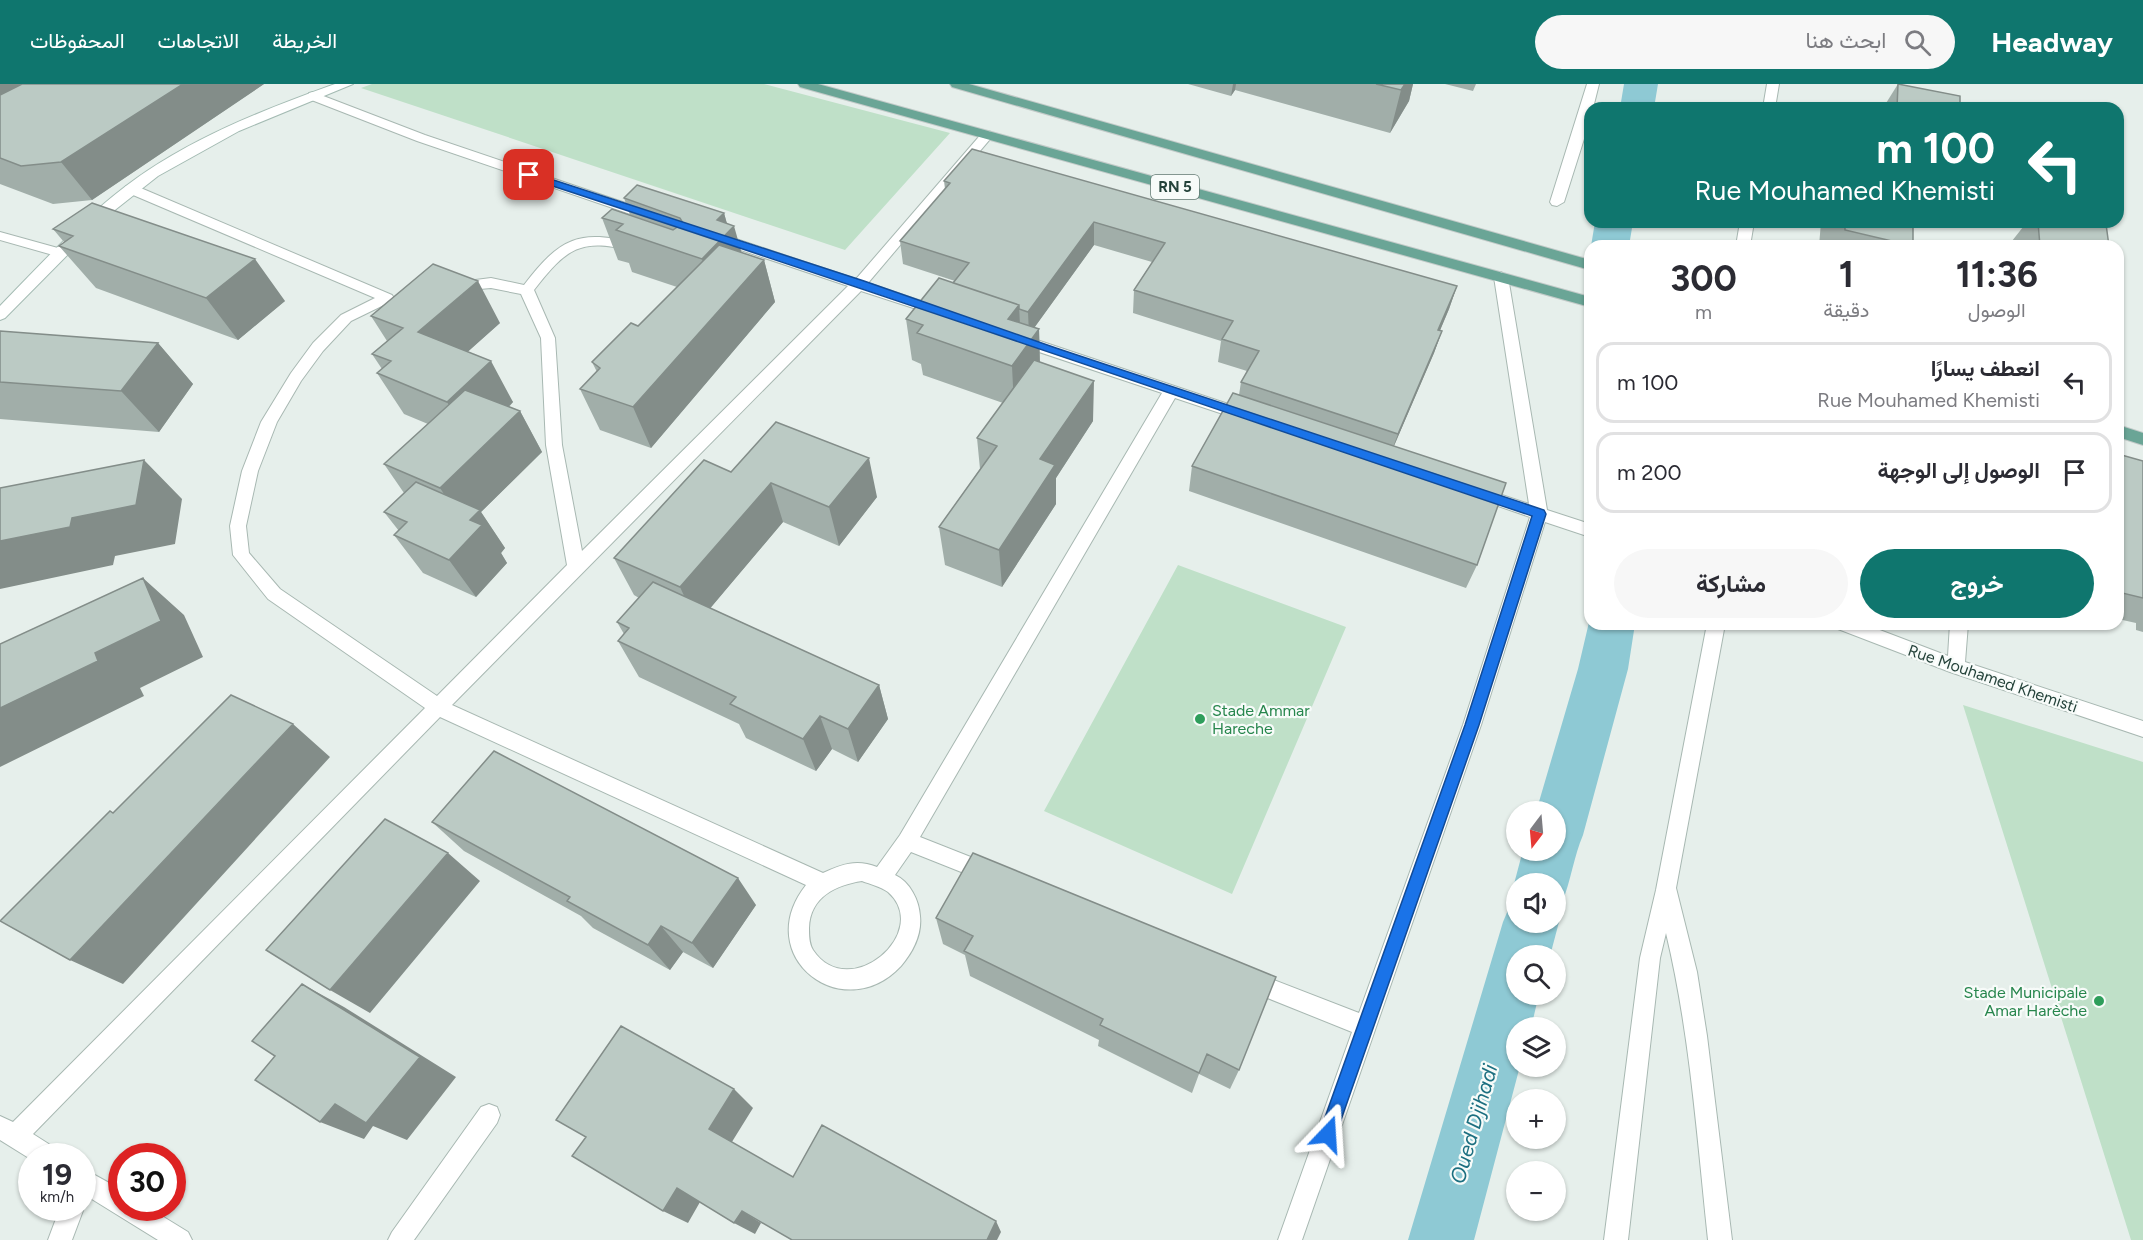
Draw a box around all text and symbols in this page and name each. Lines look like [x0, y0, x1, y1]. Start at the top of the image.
search box [1535, 15, 1955, 69]
text: Headway [1991, 25, 2113, 59]
icon: search [1901, 26, 1934, 59]
text: ابحث هنا [1805, 27, 1886, 54]
text: المحفوظات [30, 28, 125, 53]
text: الاتجاهات [158, 28, 239, 53]
text: الخريطة [272, 28, 337, 53]
text: 100 m [1876, 123, 1995, 174]
icon: left [2016, 126, 2094, 204]
pin [503, 149, 554, 200]
icon: arrive [512, 158, 545, 191]
text: Rue Mouhamed Khemisti [1694, 174, 1995, 207]
road number: RN 5 [1151, 175, 1199, 199]
text: 1 [1839, 253, 1854, 296]
text: 11:36 [1956, 253, 2038, 296]
text: 300 [1670, 257, 1737, 300]
text: دقيقة [1823, 298, 1869, 322]
text: الوصول [1968, 298, 2026, 322]
text: m [1695, 300, 1712, 324]
text: انعطف يسارًا [1931, 355, 2040, 382]
icon: left [2058, 366, 2091, 399]
text: 100 m [1617, 369, 1678, 396]
text: Rue Mouhamed Khemisti [1817, 388, 2040, 412]
icon: arrive [2058, 456, 2091, 489]
text: الوصول إلى الوجهة [1877, 457, 2040, 484]
text: 200 m [1617, 459, 1682, 486]
button: مشاركة [1614, 549, 1848, 618]
button: خروج [1860, 549, 2094, 618]
street label: Rue Mouhamed Khemisti [1906, 640, 2080, 716]
place label: Stade Ammar Hareche [1212, 701, 1310, 738]
marker: Stade Ammar Hareche [1193, 712, 1207, 726]
north arrow [1506, 801, 1566, 861]
map controls [1506, 801, 1566, 1221]
button: sound [1506, 873, 1566, 933]
button: search [1506, 945, 1566, 1005]
place label: Stade Municipale Amar Harèche [1964, 983, 2087, 1020]
marker: Stade Municipale Amar Harèche [2092, 994, 2106, 1008]
button: layers [1506, 1017, 1566, 1077]
water label: Oued Djihadi [1445, 1061, 1503, 1186]
button: + [1506, 1089, 1566, 1149]
position arrow [1296, 1102, 1360, 1166]
speed limit sign: 30 [108, 1143, 186, 1221]
text: 19 [42, 1156, 72, 1193]
button: − [1506, 1161, 1566, 1221]
text: km/h [40, 1188, 74, 1206]

